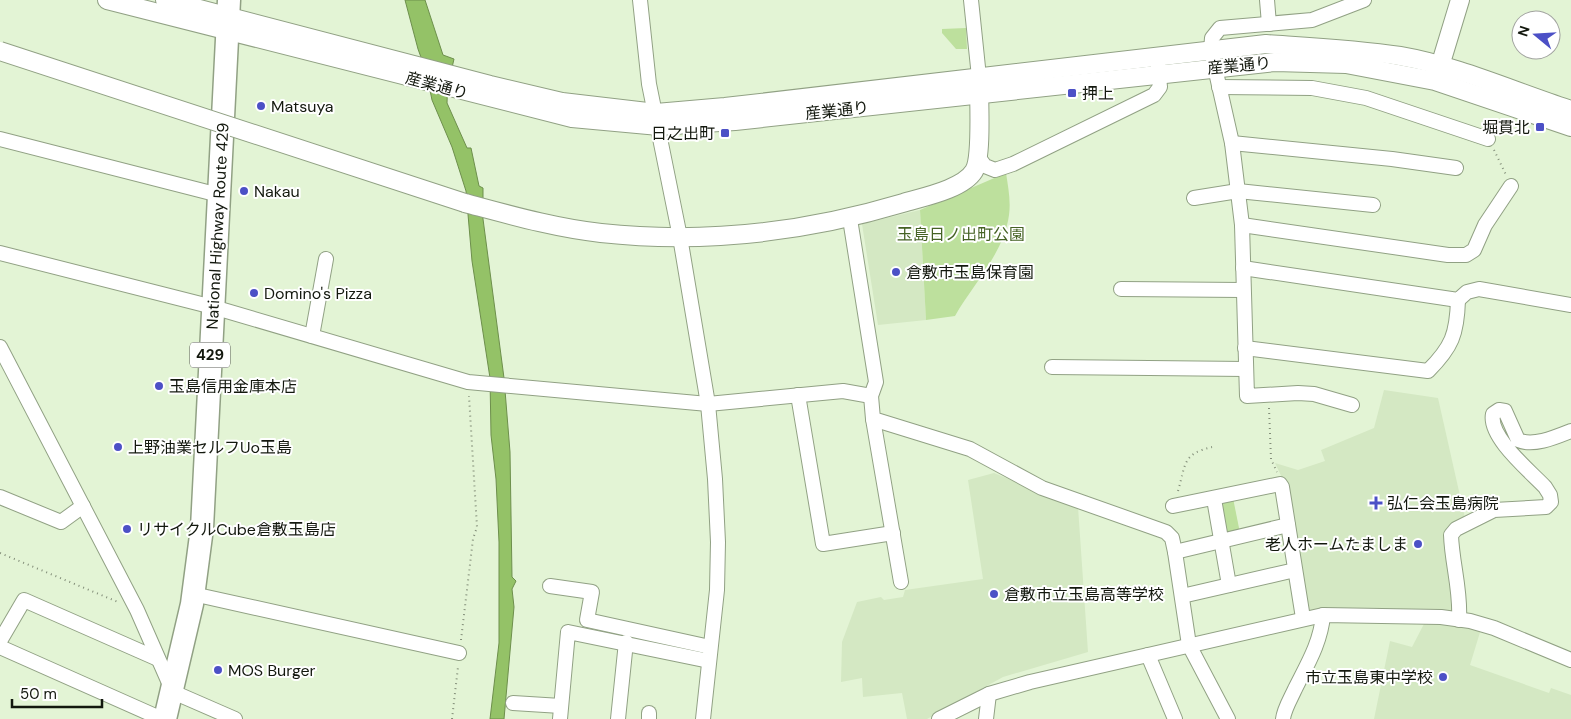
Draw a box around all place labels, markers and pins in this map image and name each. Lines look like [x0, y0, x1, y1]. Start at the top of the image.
place label: 押上 [1082, 83, 1114, 104]
marker: 押上 [1066, 87, 1078, 99]
place label: Matsuya [271, 96, 334, 117]
marker: Matsuya [255, 100, 267, 112]
place label: 堀貫北 [1482, 117, 1530, 138]
marker: 堀貫北 [1534, 121, 1546, 133]
place label: 日之出町 [651, 123, 715, 144]
marker: 日之出町 [719, 127, 731, 139]
place label: Nakau [254, 181, 300, 202]
marker: Nakau [238, 185, 250, 197]
place label: 倉敷市玉島保育園 [906, 262, 1034, 283]
marker: 倉敷市玉島保育園 [890, 266, 902, 278]
place label: Domino's Pizza [264, 283, 372, 304]
marker: Domino's Pizza [248, 287, 260, 299]
place label: 玉島信用金庫本店 [169, 376, 297, 397]
marker: 玉島信用金庫本店 [153, 380, 165, 392]
place label: 上野油業セルフUo玉島 [128, 437, 292, 458]
marker: 上野油業セルフUo玉島 [112, 441, 124, 453]
place label: 弘仁会玉島病院 [1387, 493, 1499, 514]
marker: 弘仁会玉島病院 [1369, 496, 1383, 510]
place label: リサイクルCube倉敷玉島店 [137, 519, 336, 540]
marker: リサイクルCube倉敷玉島店 [121, 523, 133, 535]
place label: 老人ホームたましま [1265, 534, 1408, 555]
marker: 老人ホームたましま [1412, 538, 1424, 550]
place label: 倉敷市立玉島高等学校 [1004, 584, 1164, 605]
marker: 倉敷市立玉島高等学校 [988, 588, 1000, 600]
place label: MOS Burger [228, 660, 316, 681]
marker: MOS Burger [212, 664, 224, 676]
place label: 市立玉島東中学校 [1305, 667, 1433, 688]
marker: 市立玉島東中学校 [1437, 671, 1449, 683]

